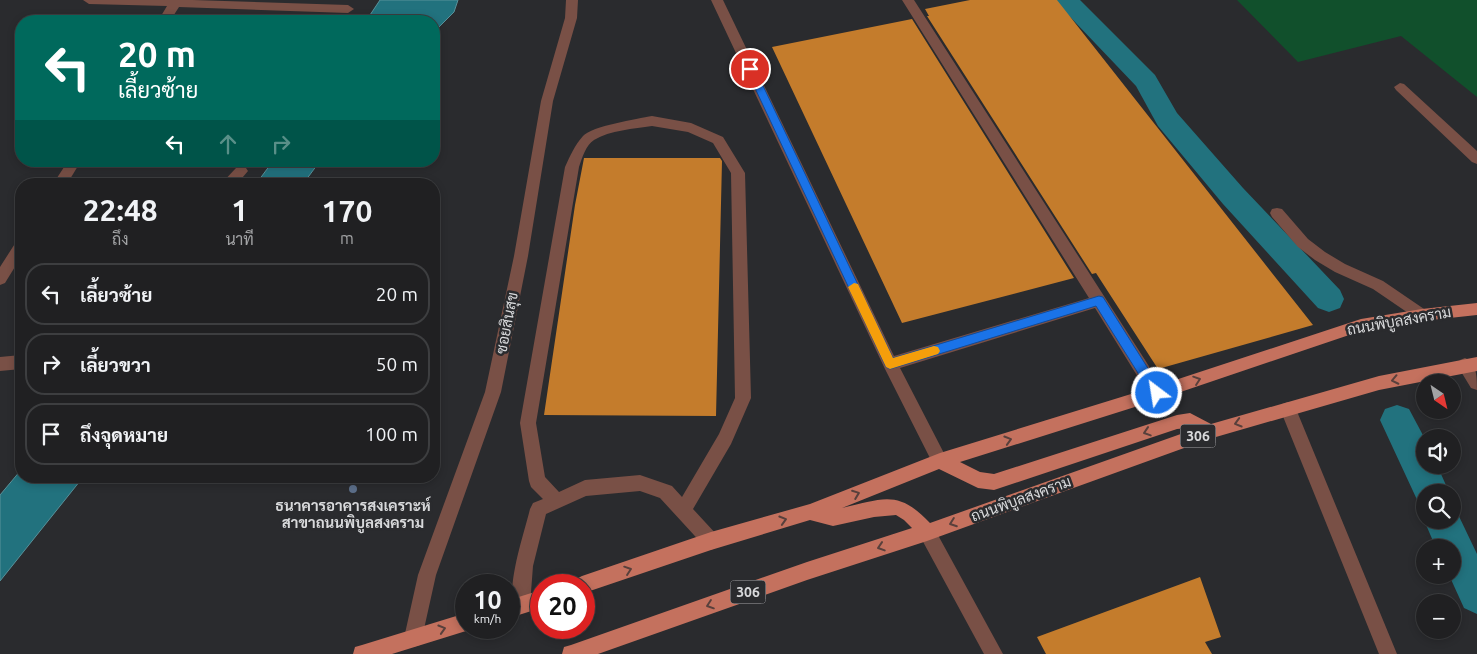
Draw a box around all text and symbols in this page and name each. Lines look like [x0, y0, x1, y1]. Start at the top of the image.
text: 20 m [118, 34, 196, 74]
icon: left [35, 35, 100, 100]
pin [729, 48, 771, 90]
icon: arrive [736, 55, 764, 83]
text: เลี้ยวซ้าย [118, 77, 198, 102]
icon: left [161, 130, 189, 158]
icon: ahead [214, 130, 242, 158]
icon: right [267, 130, 295, 158]
text: 22:48 [83, 193, 158, 227]
text: 1 [231, 193, 248, 227]
text: 170 [322, 194, 372, 228]
text: m [340, 229, 354, 247]
text: ถึง [112, 230, 128, 248]
text: นาที [225, 230, 254, 248]
icon: left [37, 280, 65, 308]
text: 20 m [376, 283, 418, 305]
text: เลี้ยวซ้าย [80, 284, 152, 306]
street label: ซอยสินสุข [492, 291, 524, 356]
street label: ถนนพิบูลสงคราม [1346, 303, 1453, 340]
icon: right [37, 350, 65, 378]
text: 50 m [376, 353, 418, 375]
text: เลี้ยวขวา [80, 354, 151, 376]
position arrow [1130, 366, 1182, 418]
one-way arrow [1390, 374, 1399, 384]
north arrow [1416, 374, 1461, 419]
map controls [1416, 374, 1461, 639]
one-way arrow [1192, 375, 1200, 385]
one-way arrow [1235, 418, 1243, 428]
icon: arrive [37, 420, 65, 448]
text: 100 m [365, 423, 418, 445]
text: ถึงจุดหมาย [80, 424, 168, 446]
road number: 306 [1180, 424, 1216, 448]
one-way arrow [1143, 426, 1152, 436]
button: sound [1416, 429, 1461, 474]
one-way arrow [1004, 435, 1012, 445]
street label: ถนนพิบูลสงคราม [968, 473, 1074, 526]
marker: ธนาคารอาคารสงเคราะห์ สาขาถนนพิบูลสงคราม [347, 483, 359, 495]
button: search [1416, 484, 1461, 529]
one-way arrow [851, 490, 859, 500]
place label: ธนาคารอาคารสงเคราะห์ สาขาถนนพิบูลสงคราม [275, 496, 432, 534]
one-way arrow [778, 515, 786, 525]
one-way arrow [949, 517, 958, 527]
button: + [1416, 539, 1461, 584]
one-way arrow [877, 542, 885, 552]
one-way arrow [623, 565, 632, 575]
speed limit sign: 20 [530, 574, 595, 639]
road number: 306 [730, 580, 766, 604]
text: 10 [473, 586, 502, 614]
button: − [1416, 594, 1461, 639]
one-way arrow [706, 599, 715, 609]
text: km/h [474, 612, 501, 625]
one-way arrow [437, 625, 445, 635]

